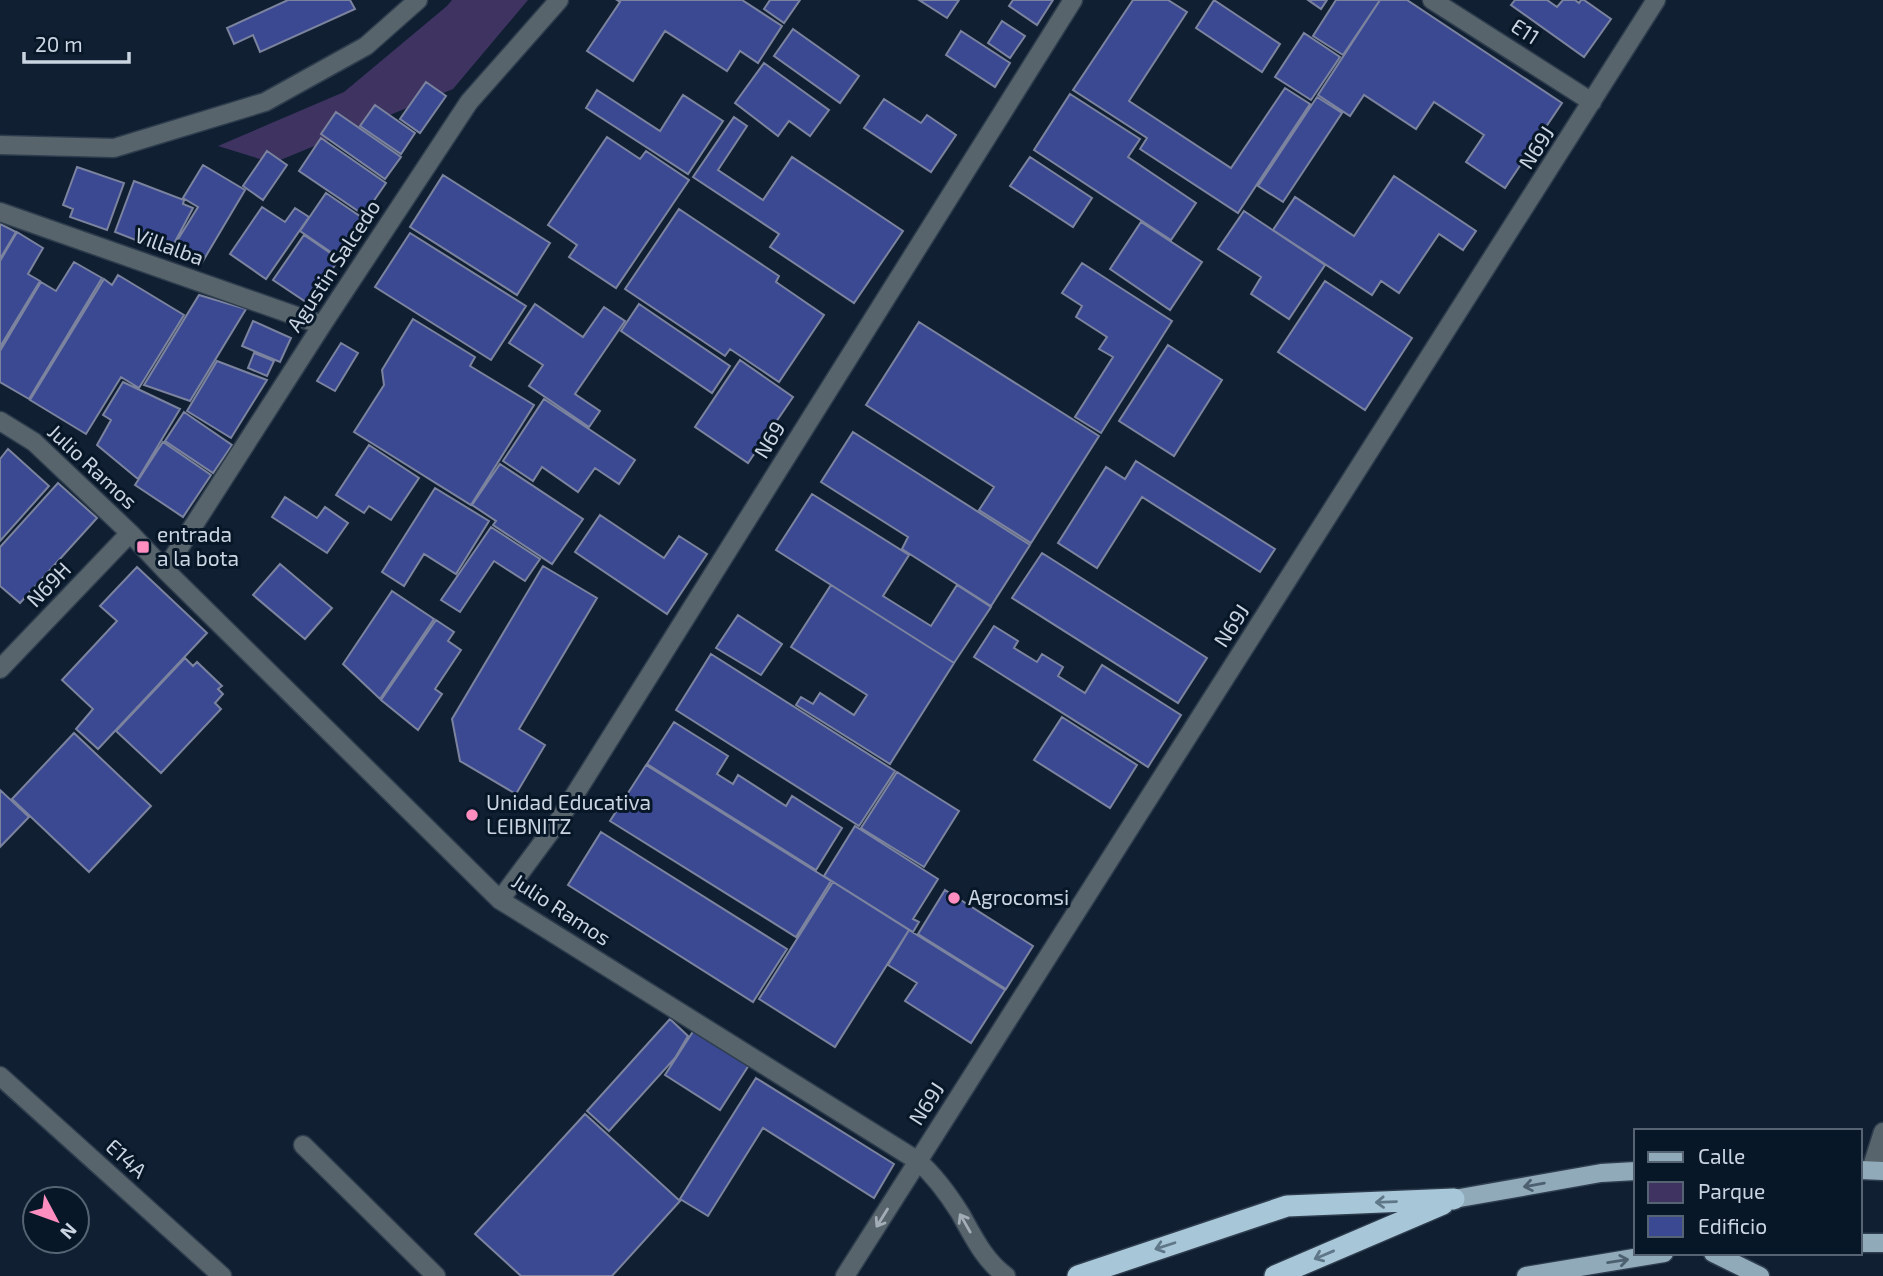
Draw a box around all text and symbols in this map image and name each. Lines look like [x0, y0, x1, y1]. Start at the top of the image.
street label: E11 [1507, 13, 1545, 49]
scale bar [24, 21, 130, 65]
text: 20 m [35, 31, 83, 56]
street label: N69J [1513, 121, 1559, 173]
street label: Agustin Salcedo [281, 194, 385, 336]
street label: Villalba [132, 222, 207, 270]
street label: N69 [748, 416, 790, 462]
street label: Julio Ramos [43, 418, 143, 513]
place label: entrada a la bota [157, 521, 239, 570]
marker: entrada a la bota [135, 539, 151, 555]
street label: N69H [21, 556, 75, 612]
street label: N69J [1208, 599, 1254, 651]
place label: Unidad Educativa LEIBNITZ [486, 789, 651, 838]
marker: Unidad Educativa LEIBNITZ [464, 807, 480, 823]
street label: Julio Ramos [508, 868, 616, 950]
place label: Agrocomsi [968, 884, 1069, 909]
marker: Agrocomsi [946, 890, 962, 906]
street label: N69J [903, 1077, 949, 1129]
legend [1634, 1129, 1862, 1255]
street label: E14A [102, 1133, 153, 1183]
text: Calle [1698, 1143, 1745, 1168]
text: Parque [1698, 1178, 1765, 1203]
one-way arrow [1523, 1179, 1546, 1192]
north arrow [21, 1185, 91, 1255]
one-way arrow [1375, 1195, 1398, 1208]
one-way arrow [874, 1208, 888, 1228]
one-way arrow [958, 1213, 972, 1233]
text: Edificio [1698, 1213, 1767, 1238]
text: N [56, 1219, 82, 1244]
one-way arrow [1155, 1241, 1177, 1253]
one-way arrow [1314, 1249, 1335, 1262]
one-way arrow [1606, 1254, 1629, 1267]

